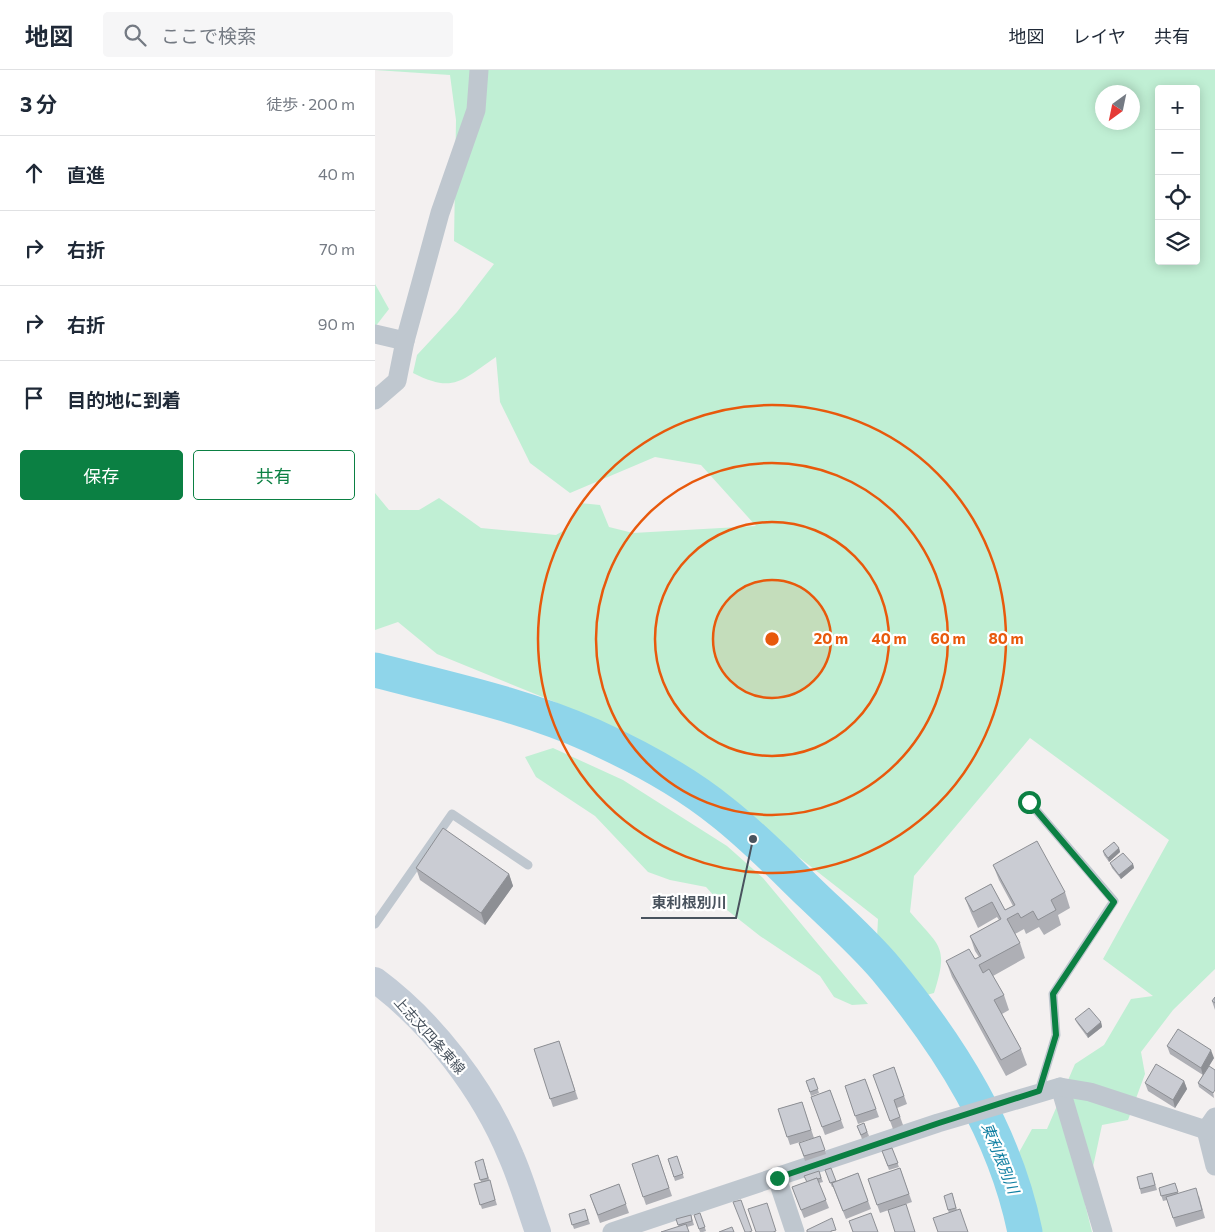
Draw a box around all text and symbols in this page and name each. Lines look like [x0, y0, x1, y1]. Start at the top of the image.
search box [103, 12, 453, 57]
text: 地図 [25, 21, 73, 50]
icon: search [121, 21, 149, 49]
text: ここで検索 [161, 24, 256, 47]
text: 地図 [1009, 25, 1045, 47]
text: レイヤ [1073, 25, 1126, 47]
text: 共有 [1154, 25, 1190, 47]
north arrow [1095, 85, 1140, 130]
map controls [1155, 85, 1200, 265]
button: + [1155, 85, 1200, 130]
text: 3 分 [20, 91, 57, 116]
text: 徒歩 · 200 m [266, 94, 355, 113]
button: − [1155, 130, 1200, 175]
icon: ahead [20, 159, 48, 187]
text: 直進 [67, 163, 105, 186]
text: 40 m [318, 164, 355, 183]
button: locate [1155, 175, 1200, 220]
button: layers [1155, 220, 1200, 265]
icon: right [20, 234, 48, 262]
text: 右折 [67, 238, 105, 261]
text: 70 m [319, 239, 355, 258]
icon: right [20, 309, 48, 337]
text: 右折 [67, 313, 105, 336]
text: 90 m [318, 314, 355, 333]
icon: arrive [20, 384, 48, 412]
text: 目的地に到着 [67, 388, 181, 411]
button: 保存 [20, 450, 183, 500]
button: 共有 [193, 450, 355, 500]
text: 20 m [814, 629, 848, 647]
text: 40 m [871, 629, 907, 647]
text: 60 m [930, 629, 966, 647]
text: 80 m [988, 629, 1024, 647]
centre of rings [763, 630, 781, 648]
route start [1018, 791, 1041, 814]
callout: 東利根別川 [641, 888, 736, 918]
text: 東利根別川 [651, 893, 727, 911]
street label: 上志文四条東線 [391, 993, 469, 1077]
water label: 東利根別川 [979, 1120, 1024, 1198]
route end [766, 1167, 789, 1190]

